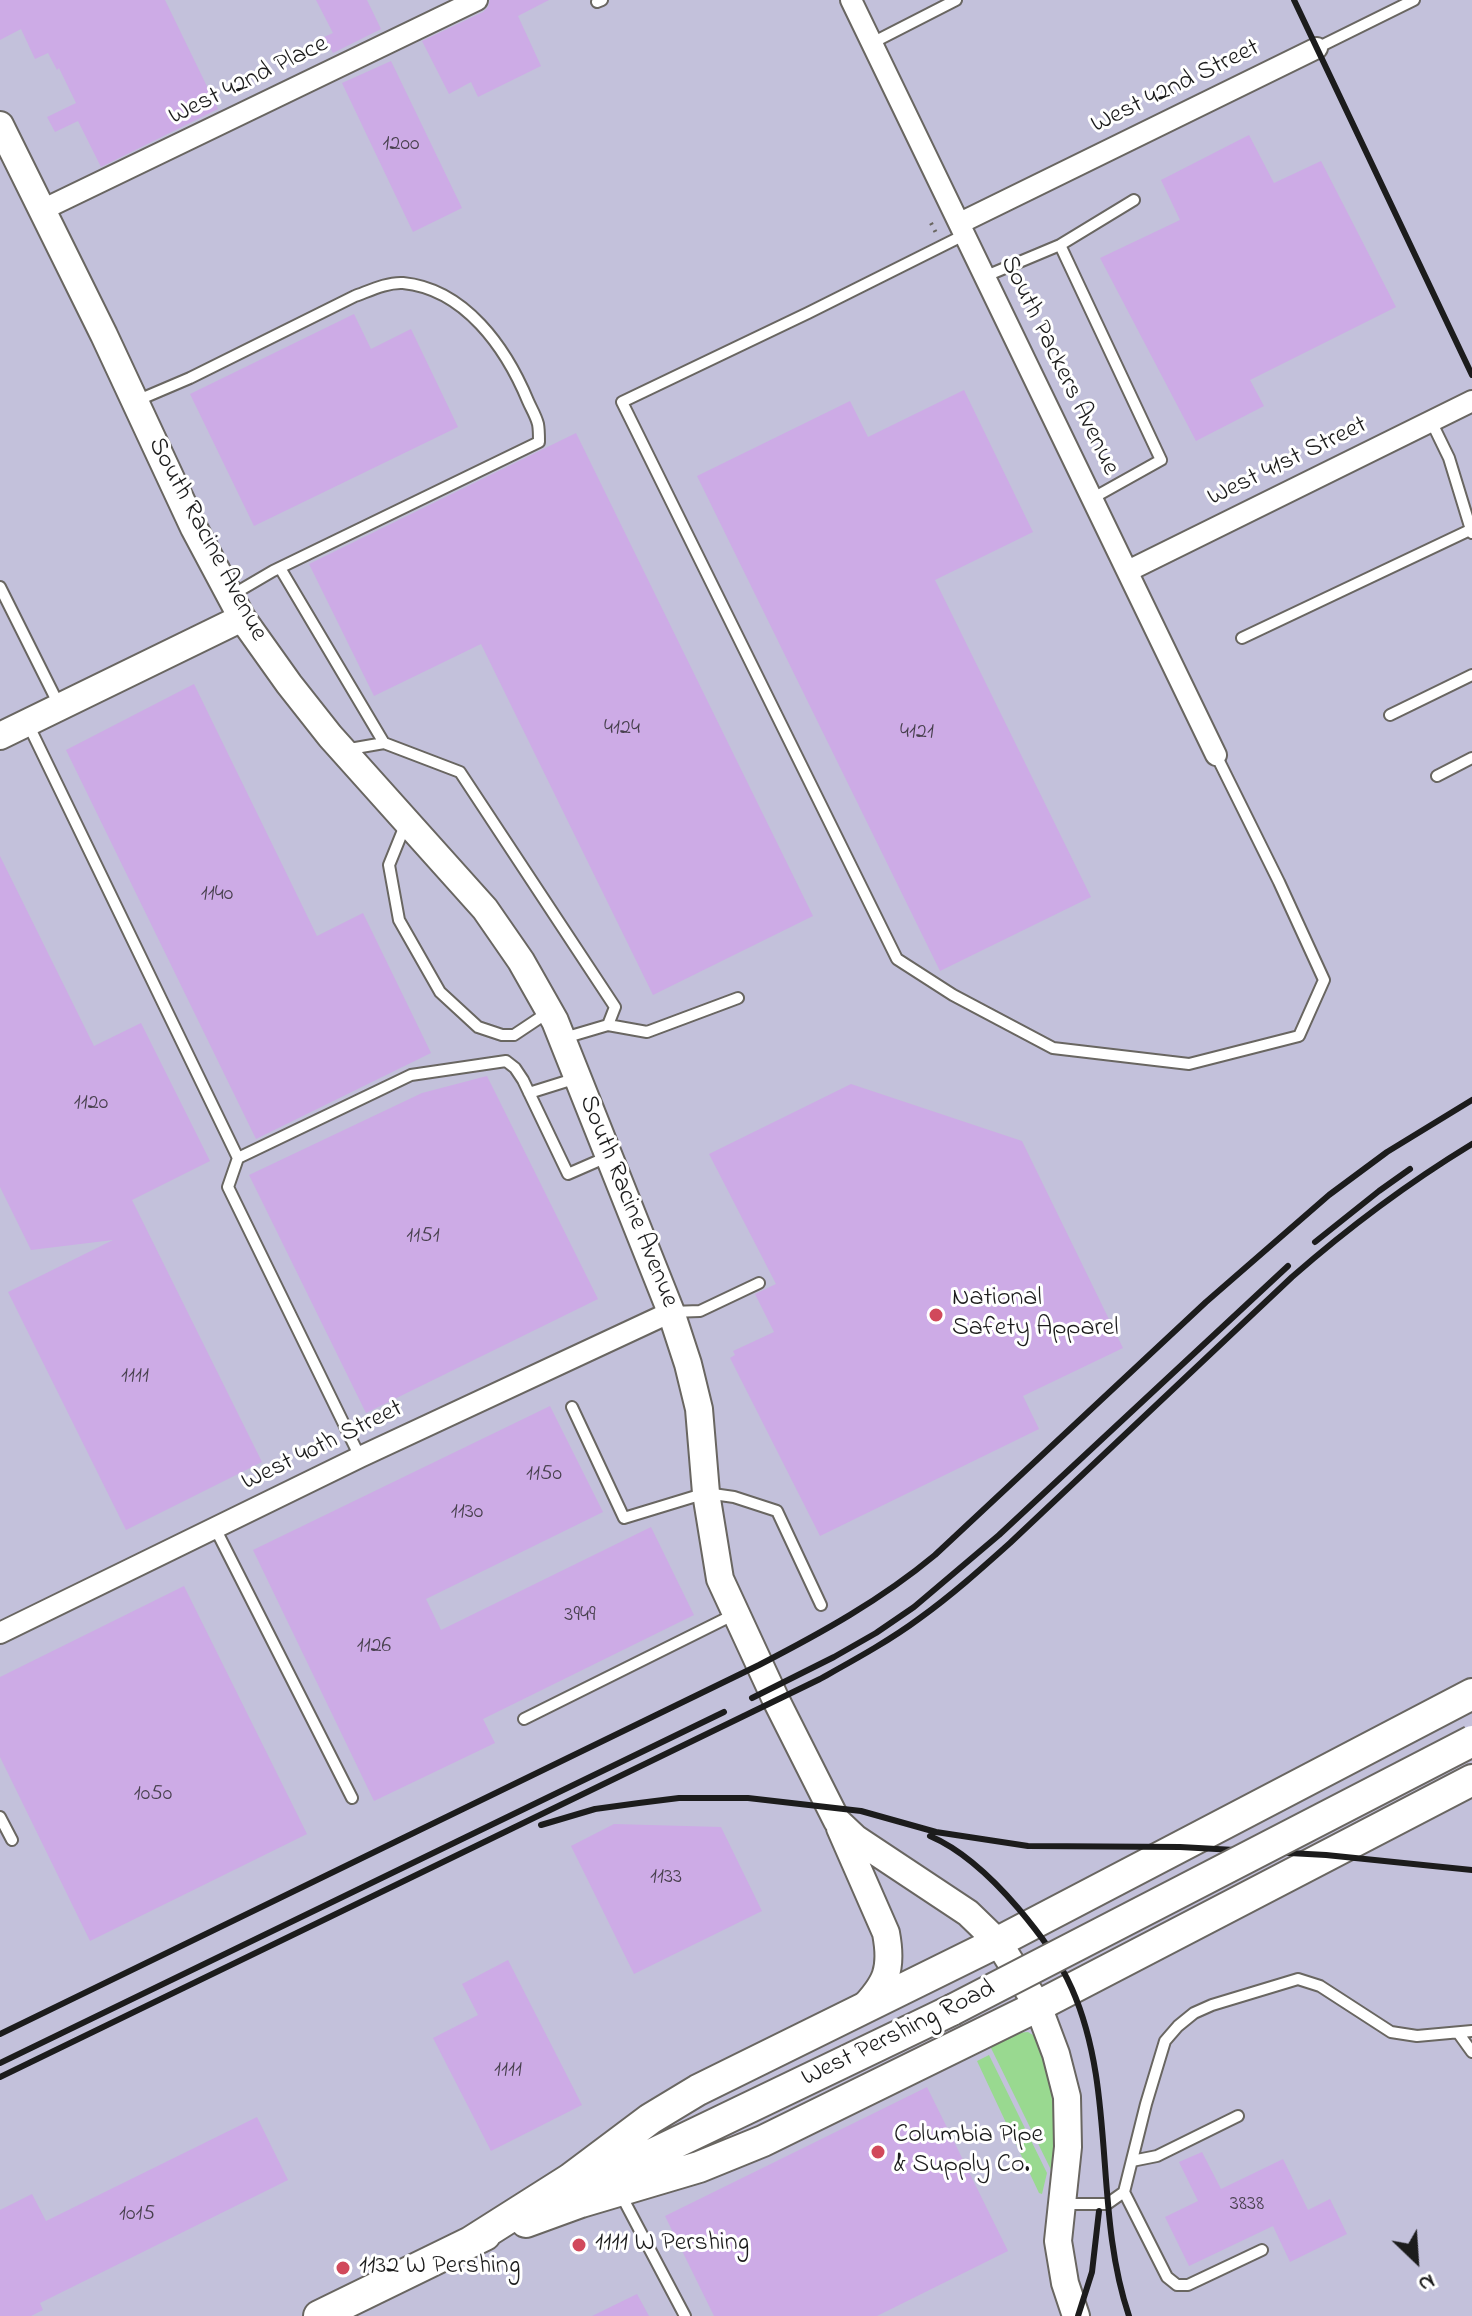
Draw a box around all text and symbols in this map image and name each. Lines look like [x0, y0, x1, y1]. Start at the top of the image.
street label: West 42nd Place [164, 30, 334, 134]
street label: West 42nd Street [1087, 34, 1265, 142]
house number: 1200 [383, 132, 419, 158]
street label: South Packers Avenue [991, 251, 1125, 481]
street label: West 41st Street [1203, 411, 1373, 515]
street label: South Racine Avenue [139, 433, 273, 647]
house number: 4124 [604, 716, 640, 742]
house number: 4121 [900, 720, 934, 746]
house number: 1140 [201, 882, 233, 908]
house number: 1120 [74, 1091, 108, 1117]
street label: South Racine Avenue [570, 1091, 684, 1313]
house number: 1151 [406, 1224, 440, 1250]
place label: National Safety Apparel [952, 1284, 1119, 1346]
marker: National Safety Apparel [927, 1306, 945, 1324]
house number: 1111 [121, 1364, 149, 1390]
street label: West 40th Street [237, 1395, 409, 1499]
house number: 1150 [526, 1462, 562, 1488]
house number: 1130 [451, 1500, 483, 1526]
house number: 3949 [564, 1603, 596, 1629]
house number: 1126 [357, 1634, 391, 1660]
house number: 1050 [134, 1782, 172, 1808]
house number: 1133 [650, 1865, 682, 1891]
street label: West Pershing Road [797, 1975, 1001, 2095]
house number: 1111 [494, 2058, 522, 2084]
place label: Columbia Pipe & Supply Co. [894, 2121, 1043, 2182]
marker: Columbia Pipe & Supply Co. [869, 2143, 887, 2161]
house number: 3838 [1230, 2192, 1264, 2218]
house number: 1015 [119, 2202, 155, 2228]
north arrow [1376, 2220, 1456, 2300]
place label: 1111 W Pershing [595, 2229, 749, 2261]
marker: 1111 W Pershing [570, 2236, 588, 2254]
place label: 1132 W Pershing [359, 2252, 520, 2284]
marker: 1132 W Pershing [334, 2259, 352, 2277]
text: N [1413, 2264, 1440, 2299]

